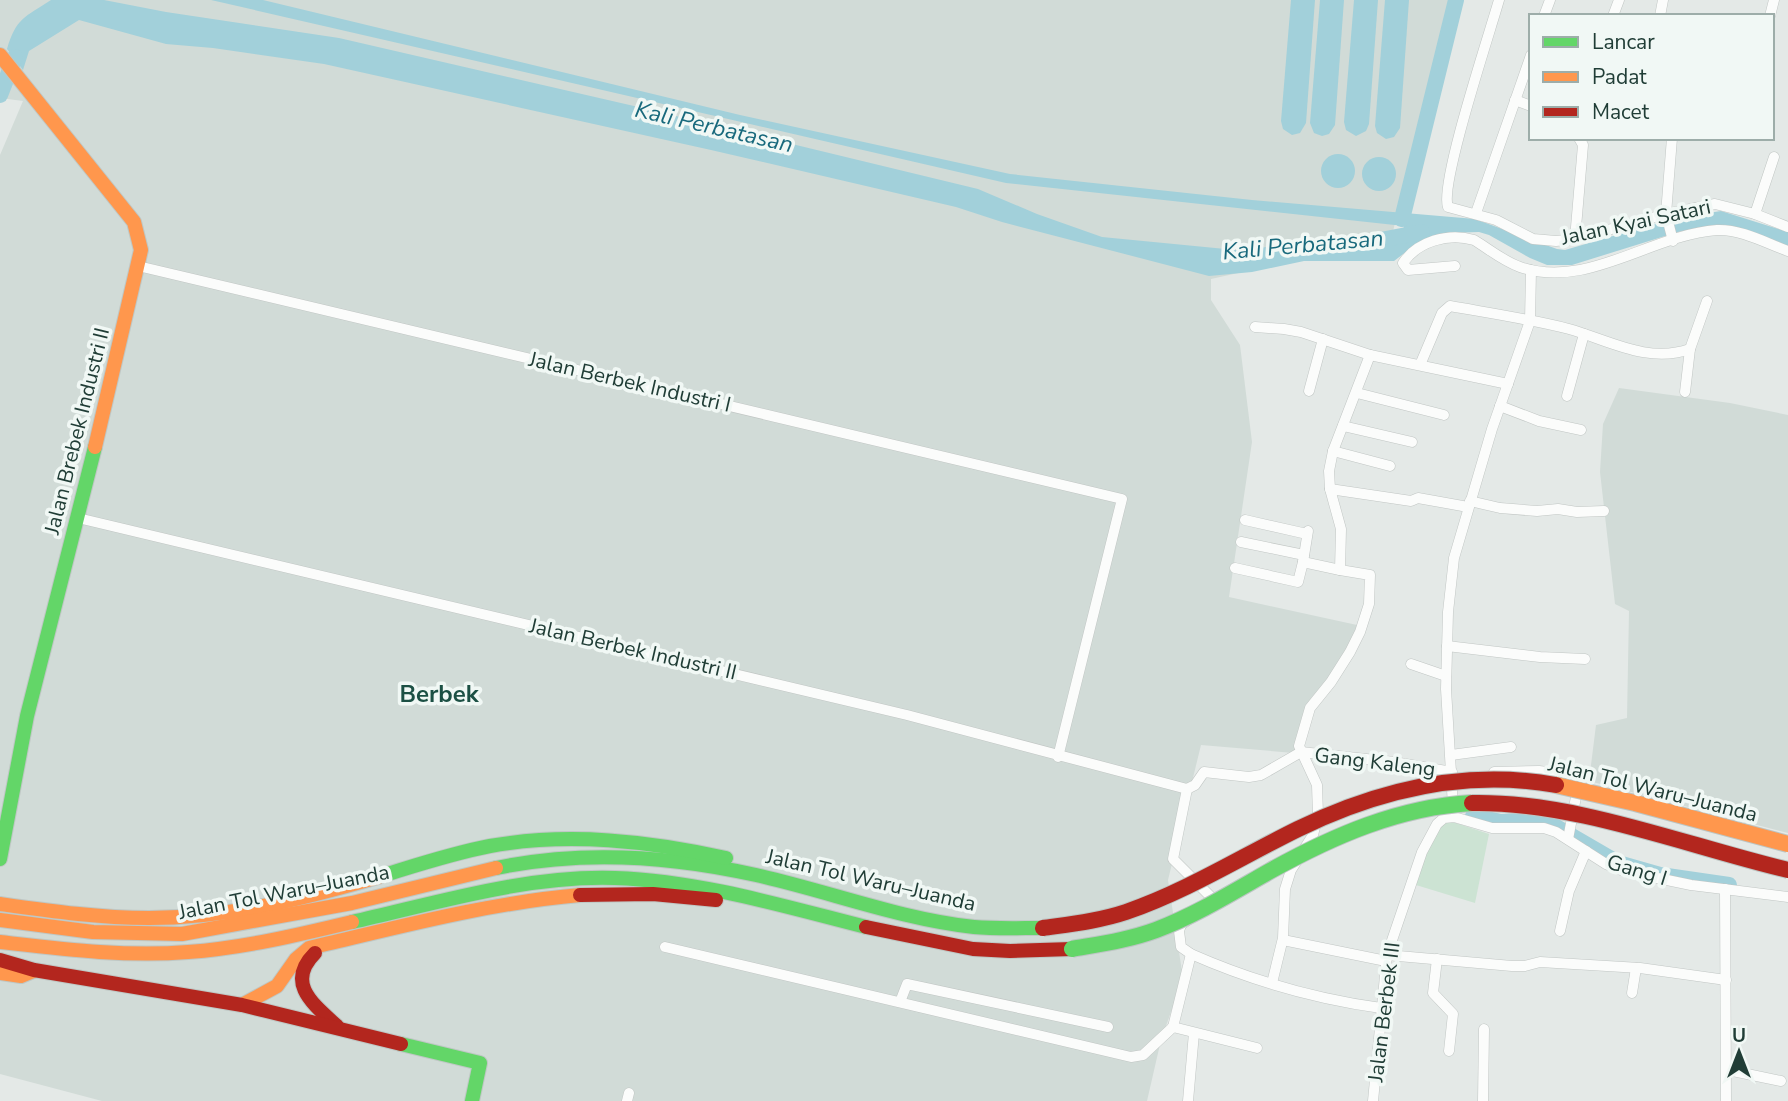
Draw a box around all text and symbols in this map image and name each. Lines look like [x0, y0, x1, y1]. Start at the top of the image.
legend [1529, 14, 1774, 140]
text: Lancar [1592, 28, 1655, 56]
text: Padat [1592, 63, 1647, 91]
water label: Kali Perbatasan [632, 94, 796, 160]
text: Macet [1592, 98, 1650, 126]
street label: Jalan Kyai Satari [1558, 192, 1713, 252]
water label: Kali Perbatasan [1221, 223, 1385, 267]
street label: Jalan Brebek Industri II [38, 325, 116, 538]
street label: Jalan Berbek Industri I [525, 345, 734, 419]
street label: Jalan Berbek Industri II [526, 611, 739, 686]
district label: Berbek [399, 678, 480, 710]
street label: Gang Kaleng [1313, 741, 1437, 783]
street label: Jalan Tol Waru–Juanda [1545, 749, 1760, 829]
street label: Jalan Tol Waru–Juanda [762, 842, 979, 918]
street label: Gang I [1604, 848, 1670, 892]
street label: Jalan Tol Waru–Juanda [175, 858, 392, 926]
street label: Jalan Berbek III [1361, 940, 1406, 1085]
north arrow [1704, 1017, 1774, 1087]
text: U [1732, 1023, 1746, 1049]

